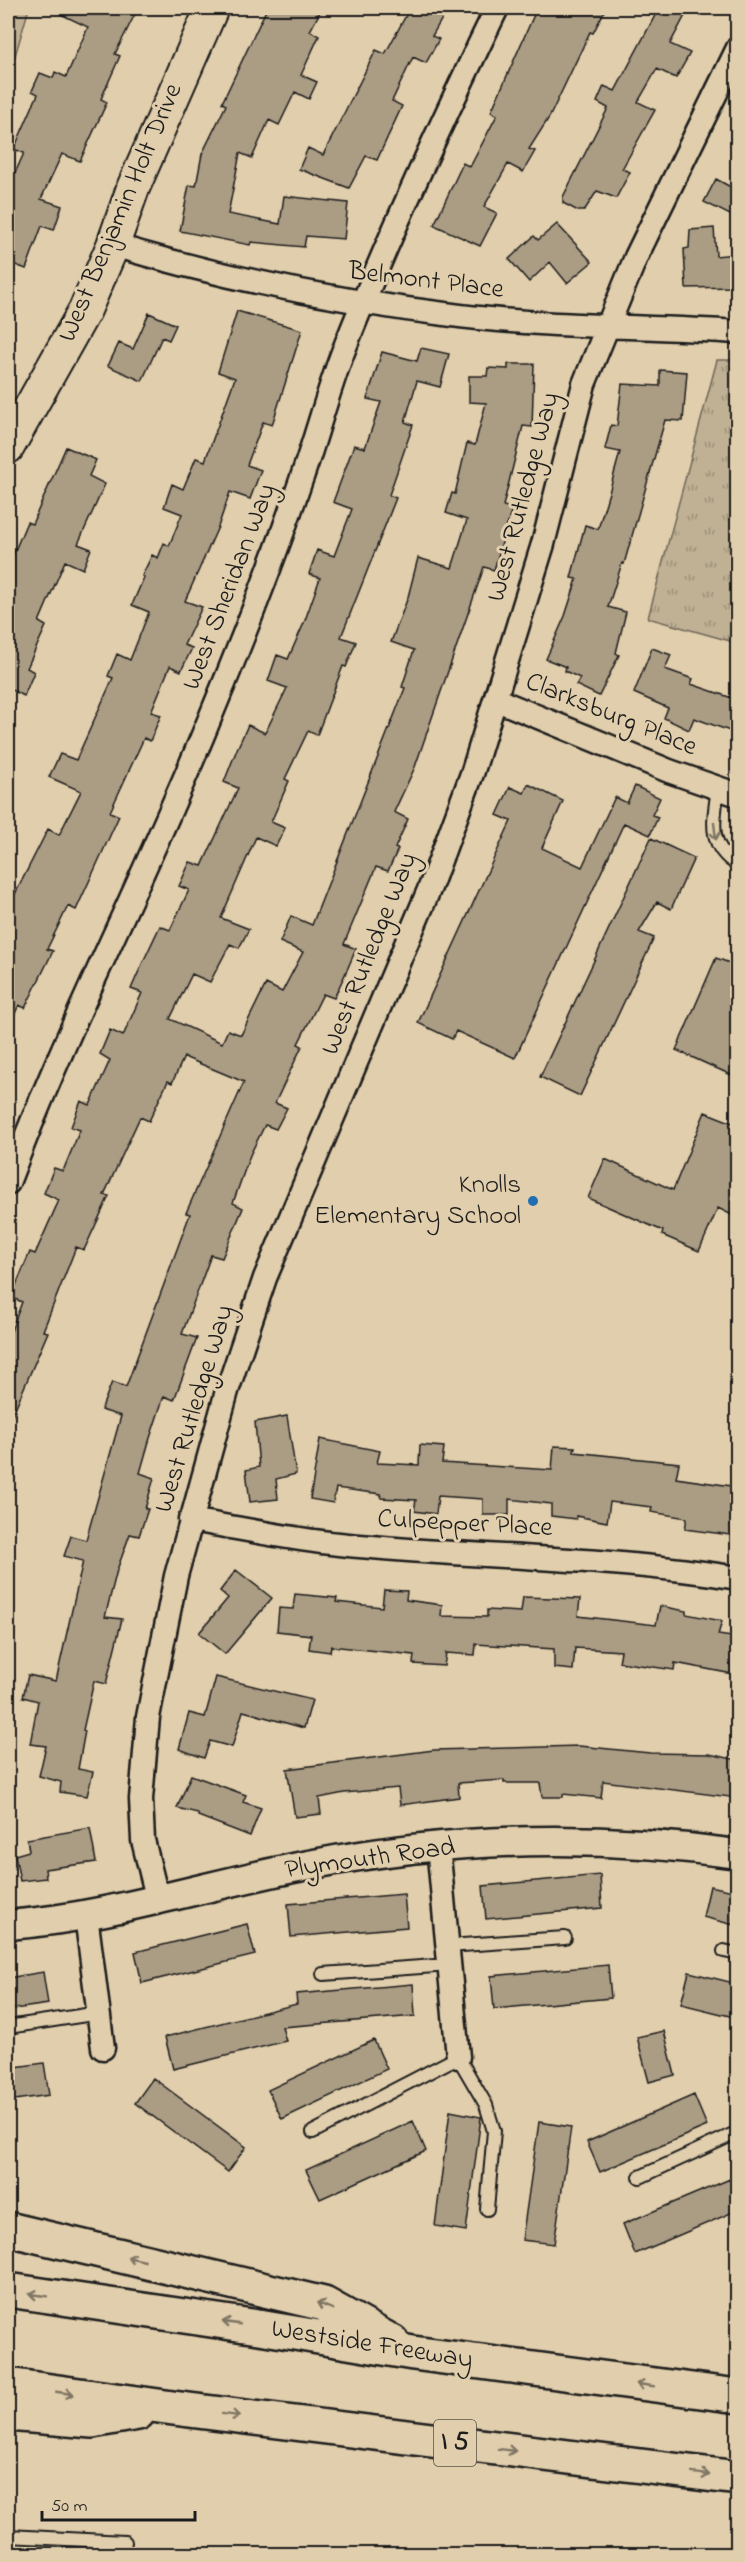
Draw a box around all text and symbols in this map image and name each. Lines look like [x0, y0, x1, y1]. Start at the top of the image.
street label: West Benjamin Holt Drive [49, 77, 194, 348]
street label: Belmont Place [345, 252, 507, 310]
street label: West Rutledge Way [477, 388, 571, 606]
street label: West Sheridan Way [173, 478, 287, 696]
street label: Clarksburg Place [519, 663, 704, 768]
one-way arrow [709, 821, 720, 840]
street label: West Rutledge Way [312, 847, 428, 1061]
place label: Knolls Elementary School [314, 1166, 521, 1236]
marker: Knolls Elementary School [526, 1194, 540, 1208]
street label: West Rutledge Way [145, 1300, 245, 1518]
street label: Culpepper Place [376, 1500, 554, 1548]
street label: Plymouth Road [282, 1828, 458, 1890]
one-way arrow [126, 2252, 145, 2264]
one-way arrow [29, 2289, 48, 2300]
one-way arrow [316, 2299, 334, 2311]
street label: Westside Freeway [268, 2310, 476, 2380]
one-way arrow [222, 2317, 241, 2328]
one-way arrow [636, 2379, 655, 2390]
one-way arrow [55, 2388, 75, 2399]
one-way arrow [220, 2410, 240, 2421]
road number: I 5 [434, 2420, 476, 2466]
one-way arrow [497, 2444, 517, 2455]
one-way arrow [691, 2469, 710, 2480]
scale bar [42, 2484, 195, 2522]
text: 50 m [51, 2494, 88, 2520]

